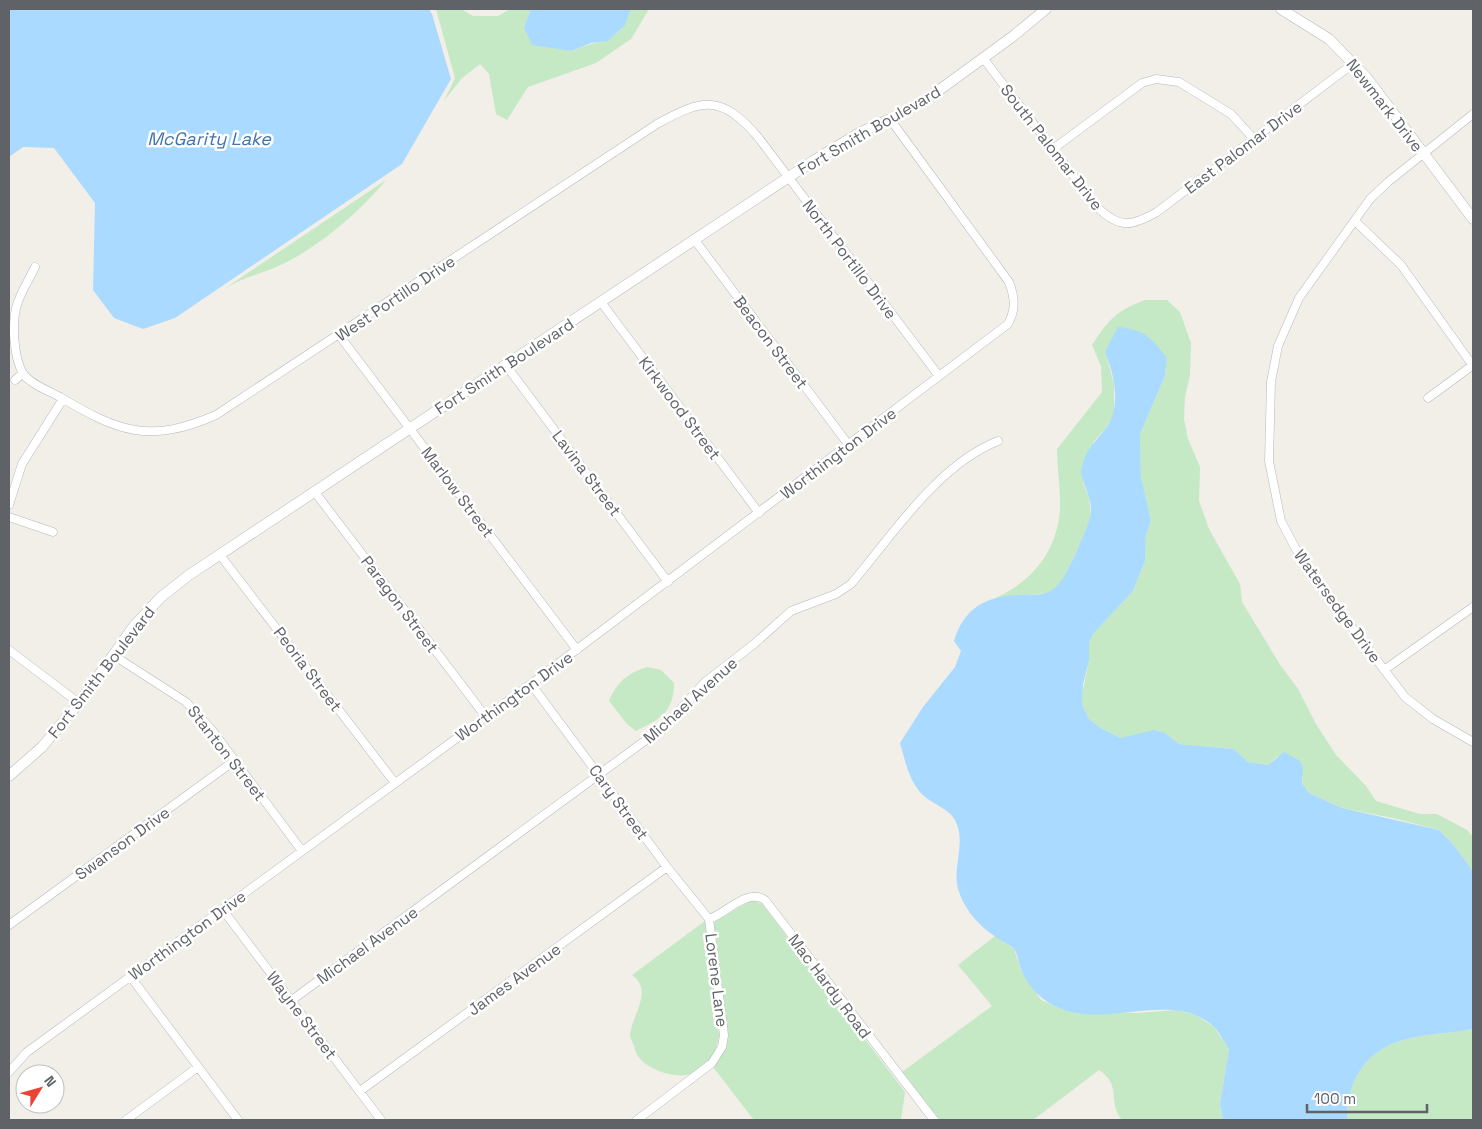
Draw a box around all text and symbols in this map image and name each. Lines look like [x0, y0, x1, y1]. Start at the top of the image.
street label: Newmark Drive [1342, 54, 1428, 156]
street label: South Palomar Drive [996, 80, 1107, 215]
street label: Fort Smith Boulevard [794, 81, 944, 180]
street label: East Palomar Drive [1180, 96, 1306, 198]
water label: McGarity Lake [147, 127, 272, 150]
street label: North Portillo Drive [798, 195, 901, 323]
street label: West Portillo Drive [331, 251, 459, 346]
street label: Beacon Street [729, 292, 812, 393]
street label: Fort Smith Boulevard [431, 314, 578, 419]
street label: Kirkwood Street [634, 352, 725, 464]
street label: Worthington Drive [776, 403, 901, 504]
street label: Lavina Street [547, 426, 626, 520]
street label: Marlow Street [417, 443, 499, 542]
street label: Watersedge Drive [1289, 545, 1386, 667]
street label: Paragon Street [356, 552, 443, 657]
street label: Fort Smith Boulevard [43, 602, 159, 742]
street label: Peoria Street [269, 623, 346, 716]
street label: Worthington Drive [451, 647, 577, 746]
street label: Michael Avenue [639, 652, 742, 748]
street label: Stanton Street [183, 701, 270, 805]
street label: Cary Street [584, 760, 653, 844]
street label: Swanson Drive [71, 802, 174, 885]
street label: Worthington Drive [124, 886, 250, 985]
street label: Michael Avenue [313, 902, 422, 989]
street label: Mac Hardy Road [783, 930, 876, 1043]
street label: Lorene Lane [700, 932, 733, 1028]
street label: James Avenue [463, 938, 565, 1020]
street label: Wayne Street [262, 967, 342, 1064]
north arrow [15, 1064, 65, 1114]
text: N [40, 1072, 60, 1090]
scale bar [1307, 1082, 1427, 1114]
text: 100 m [1314, 1089, 1356, 1108]

